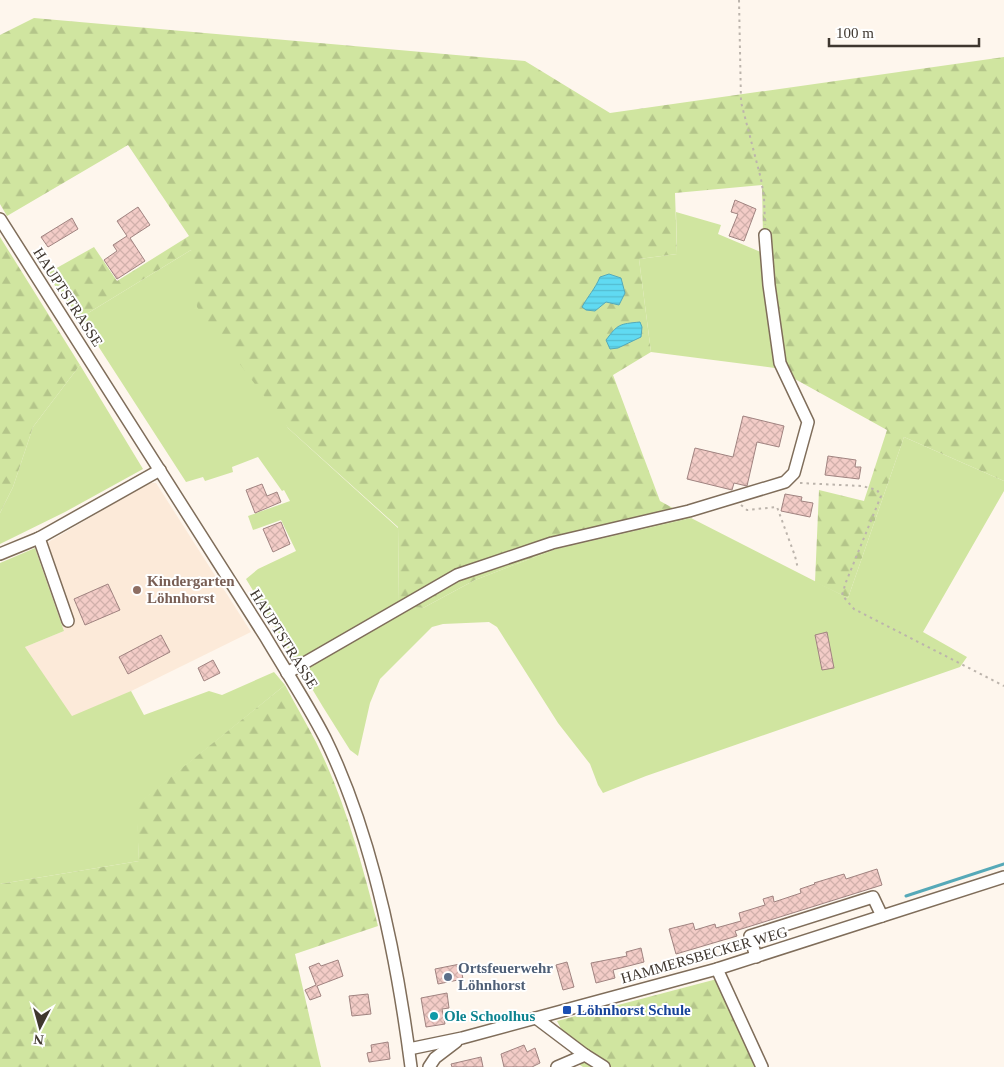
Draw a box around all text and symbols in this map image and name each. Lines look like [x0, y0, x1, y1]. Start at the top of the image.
scale bar [829, 15, 979, 47]
text: 100 m [836, 25, 874, 41]
street label: HAUPTSTRASSE [30, 245, 106, 349]
place label: Kindergarten Löhnhorst [147, 573, 235, 606]
marker: Kindergarten Löhnhorst [131, 584, 143, 596]
street label: HAUPTSTRASSE [247, 586, 321, 692]
street label: HAMMERSBECKER WEG [619, 923, 789, 986]
place label: Ortsfeuerwehr Löhnhorst [458, 960, 553, 993]
marker: Ortsfeuerwehr Löhnhorst [442, 971, 454, 983]
north arrow [15, 1002, 65, 1052]
place label: Löhnhorst Schule [577, 1002, 691, 1018]
marker: Löhnhorst Schule [561, 1004, 573, 1016]
place label: Ole Schoolhus [444, 1008, 535, 1024]
marker: Ole Schoolhus [428, 1010, 440, 1022]
text: N [33, 1031, 45, 1047]

